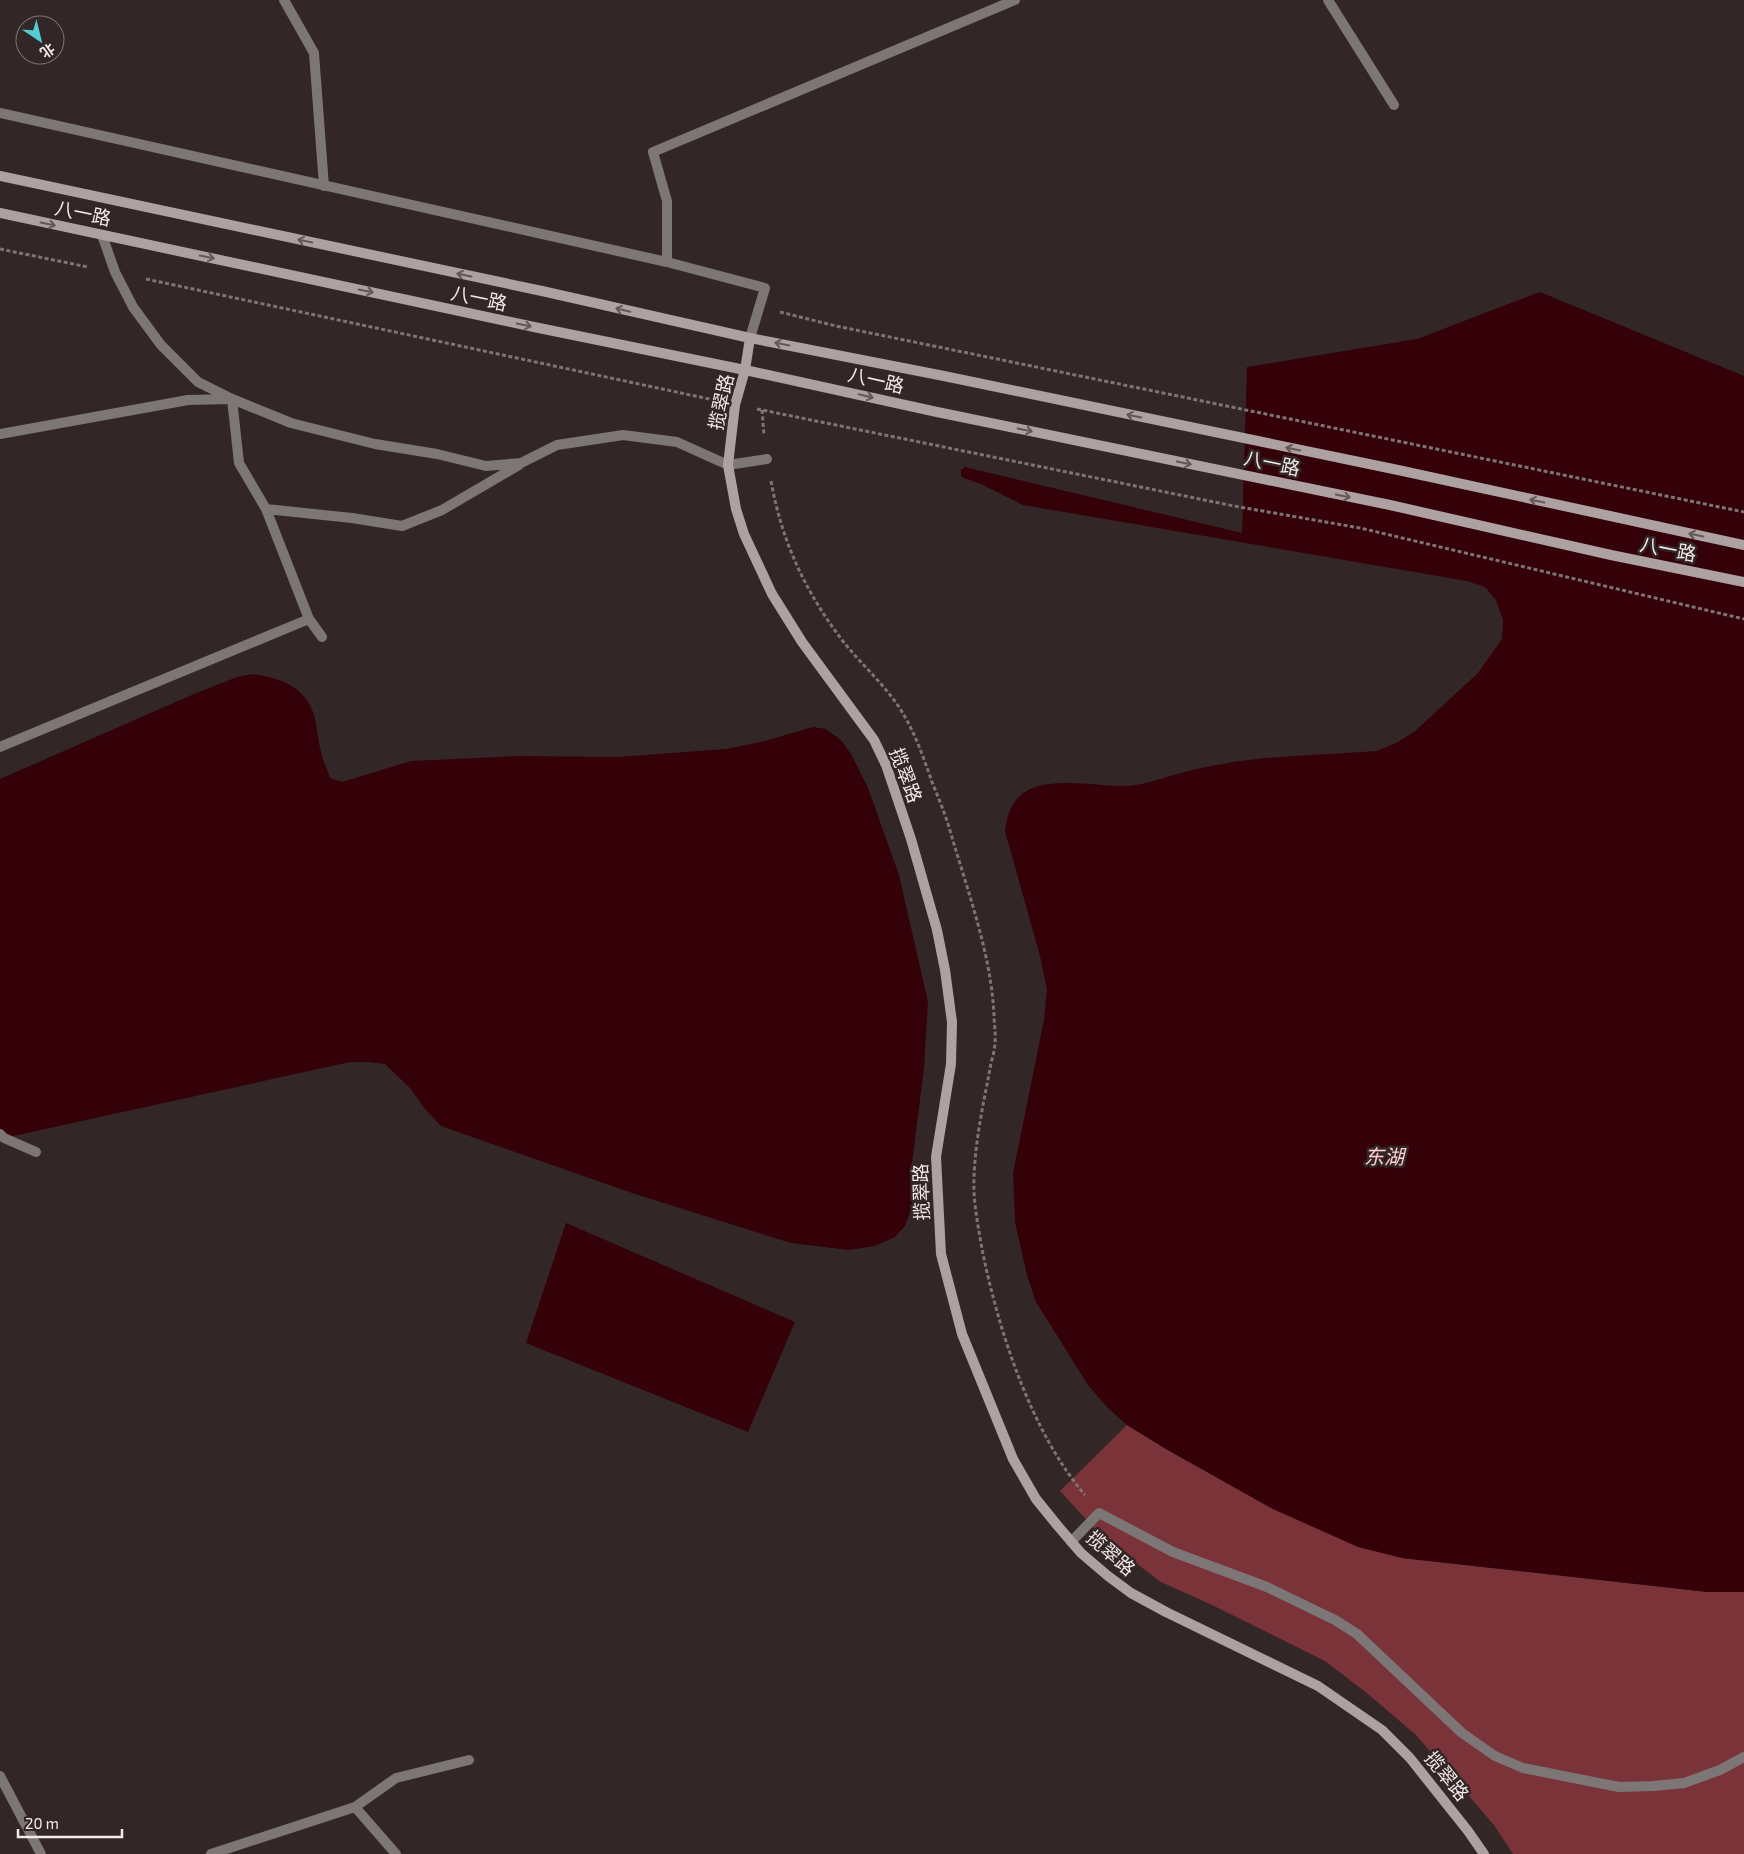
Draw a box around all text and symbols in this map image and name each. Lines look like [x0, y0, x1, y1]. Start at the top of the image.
north arrow [15, 15, 65, 65]
text: 北 [37, 40, 58, 62]
street label: 八一路 [53, 195, 113, 230]
one-way arrow [39, 219, 55, 229]
one-way arrow [298, 236, 314, 245]
one-way arrow [198, 253, 214, 262]
one-way arrow [457, 270, 473, 279]
street label: 八一路 [449, 280, 509, 315]
one-way arrow [357, 287, 373, 296]
one-way arrow [615, 305, 631, 314]
one-way arrow [516, 321, 532, 330]
one-way arrow [774, 339, 790, 349]
street label: 八一路 [846, 362, 906, 397]
street label: 揽翠路 [703, 372, 738, 432]
one-way arrow [858, 392, 874, 401]
one-way arrow [1126, 410, 1142, 420]
one-way arrow [1016, 426, 1032, 435]
one-way arrow [1285, 443, 1301, 453]
street label: 八一路 [1242, 445, 1302, 480]
one-way arrow [1176, 459, 1192, 468]
one-way arrow [1335, 491, 1351, 501]
one-way arrow [1530, 496, 1546, 505]
one-way arrow [1689, 530, 1705, 539]
street label: 八一路 [1638, 532, 1698, 565]
street label: 揽翠路 [886, 744, 927, 806]
water label: 东湖 [1364, 1144, 1407, 1168]
street label: 揽翠路 [908, 1163, 933, 1221]
street label: 揽翠路 [1082, 1525, 1140, 1580]
street label: 揽翠路 [1421, 1746, 1474, 1805]
scale bar [18, 1806, 121, 1838]
text: 20 m [25, 1814, 59, 1832]

